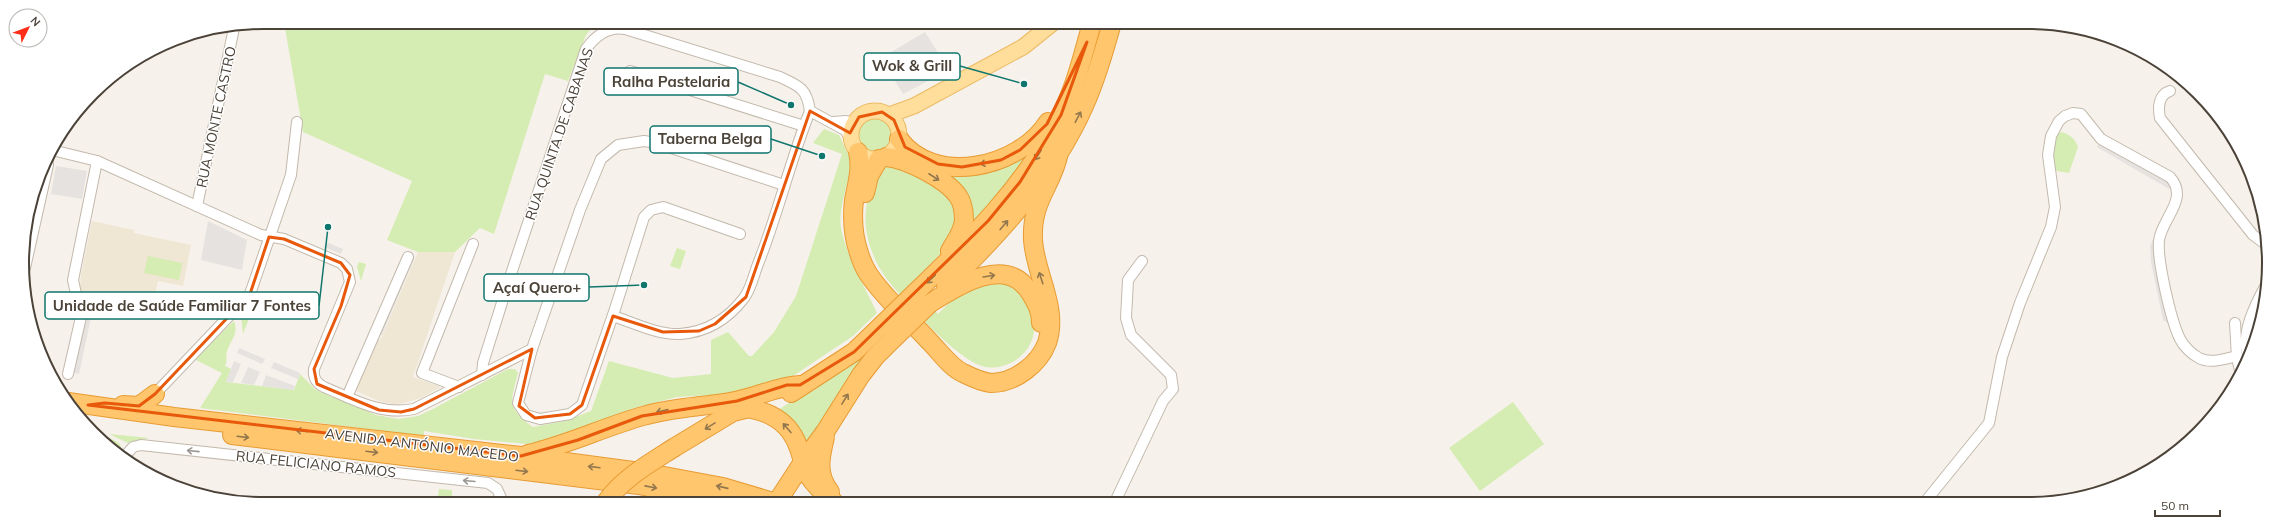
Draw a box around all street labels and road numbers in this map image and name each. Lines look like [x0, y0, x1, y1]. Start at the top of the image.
street label: RUA MONTE CASTRO [192, 45, 240, 189]
street label: RUA QUINTA DE CABANAS [521, 45, 597, 223]
street label: AVENIDA ANTÓNIO MACEDO [324, 424, 520, 466]
street label: RUA FELICIANO RAMOS [235, 447, 397, 481]

